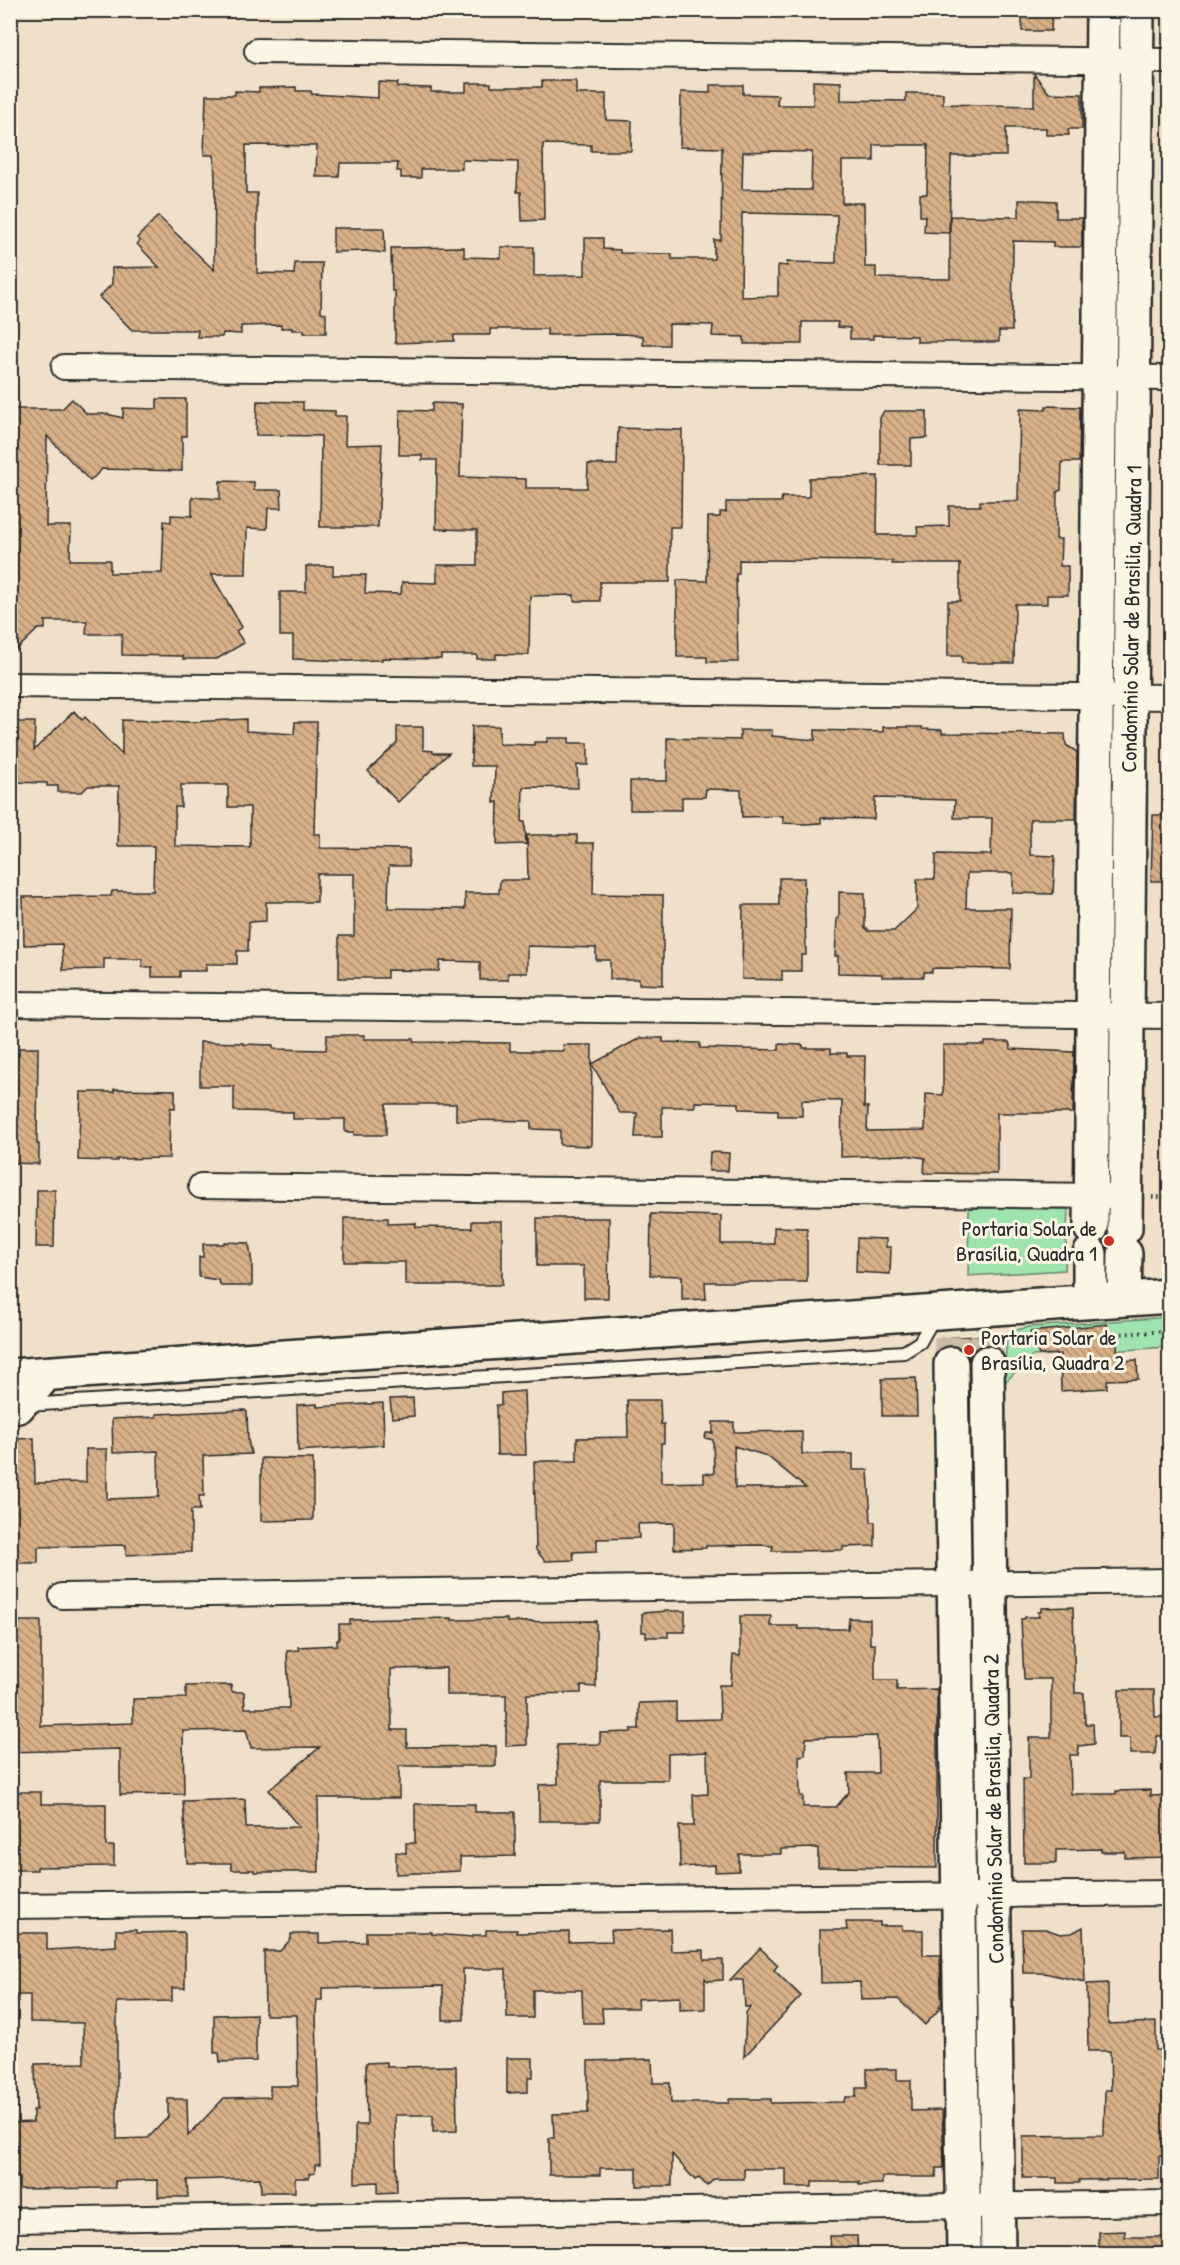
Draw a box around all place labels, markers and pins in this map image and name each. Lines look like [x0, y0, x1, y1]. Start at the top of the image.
place label: Portaria Solar de Brasília, Quadra 1 [956, 1213, 1097, 1268]
marker: Portaria Solar de Brasília, Quadra 1 [1102, 1234, 1116, 1248]
place label: Portaria Solar de Brasília, Quadra 2 [981, 1322, 1125, 1377]
marker: Portaria Solar de Brasília, Quadra 2 [962, 1343, 976, 1357]

